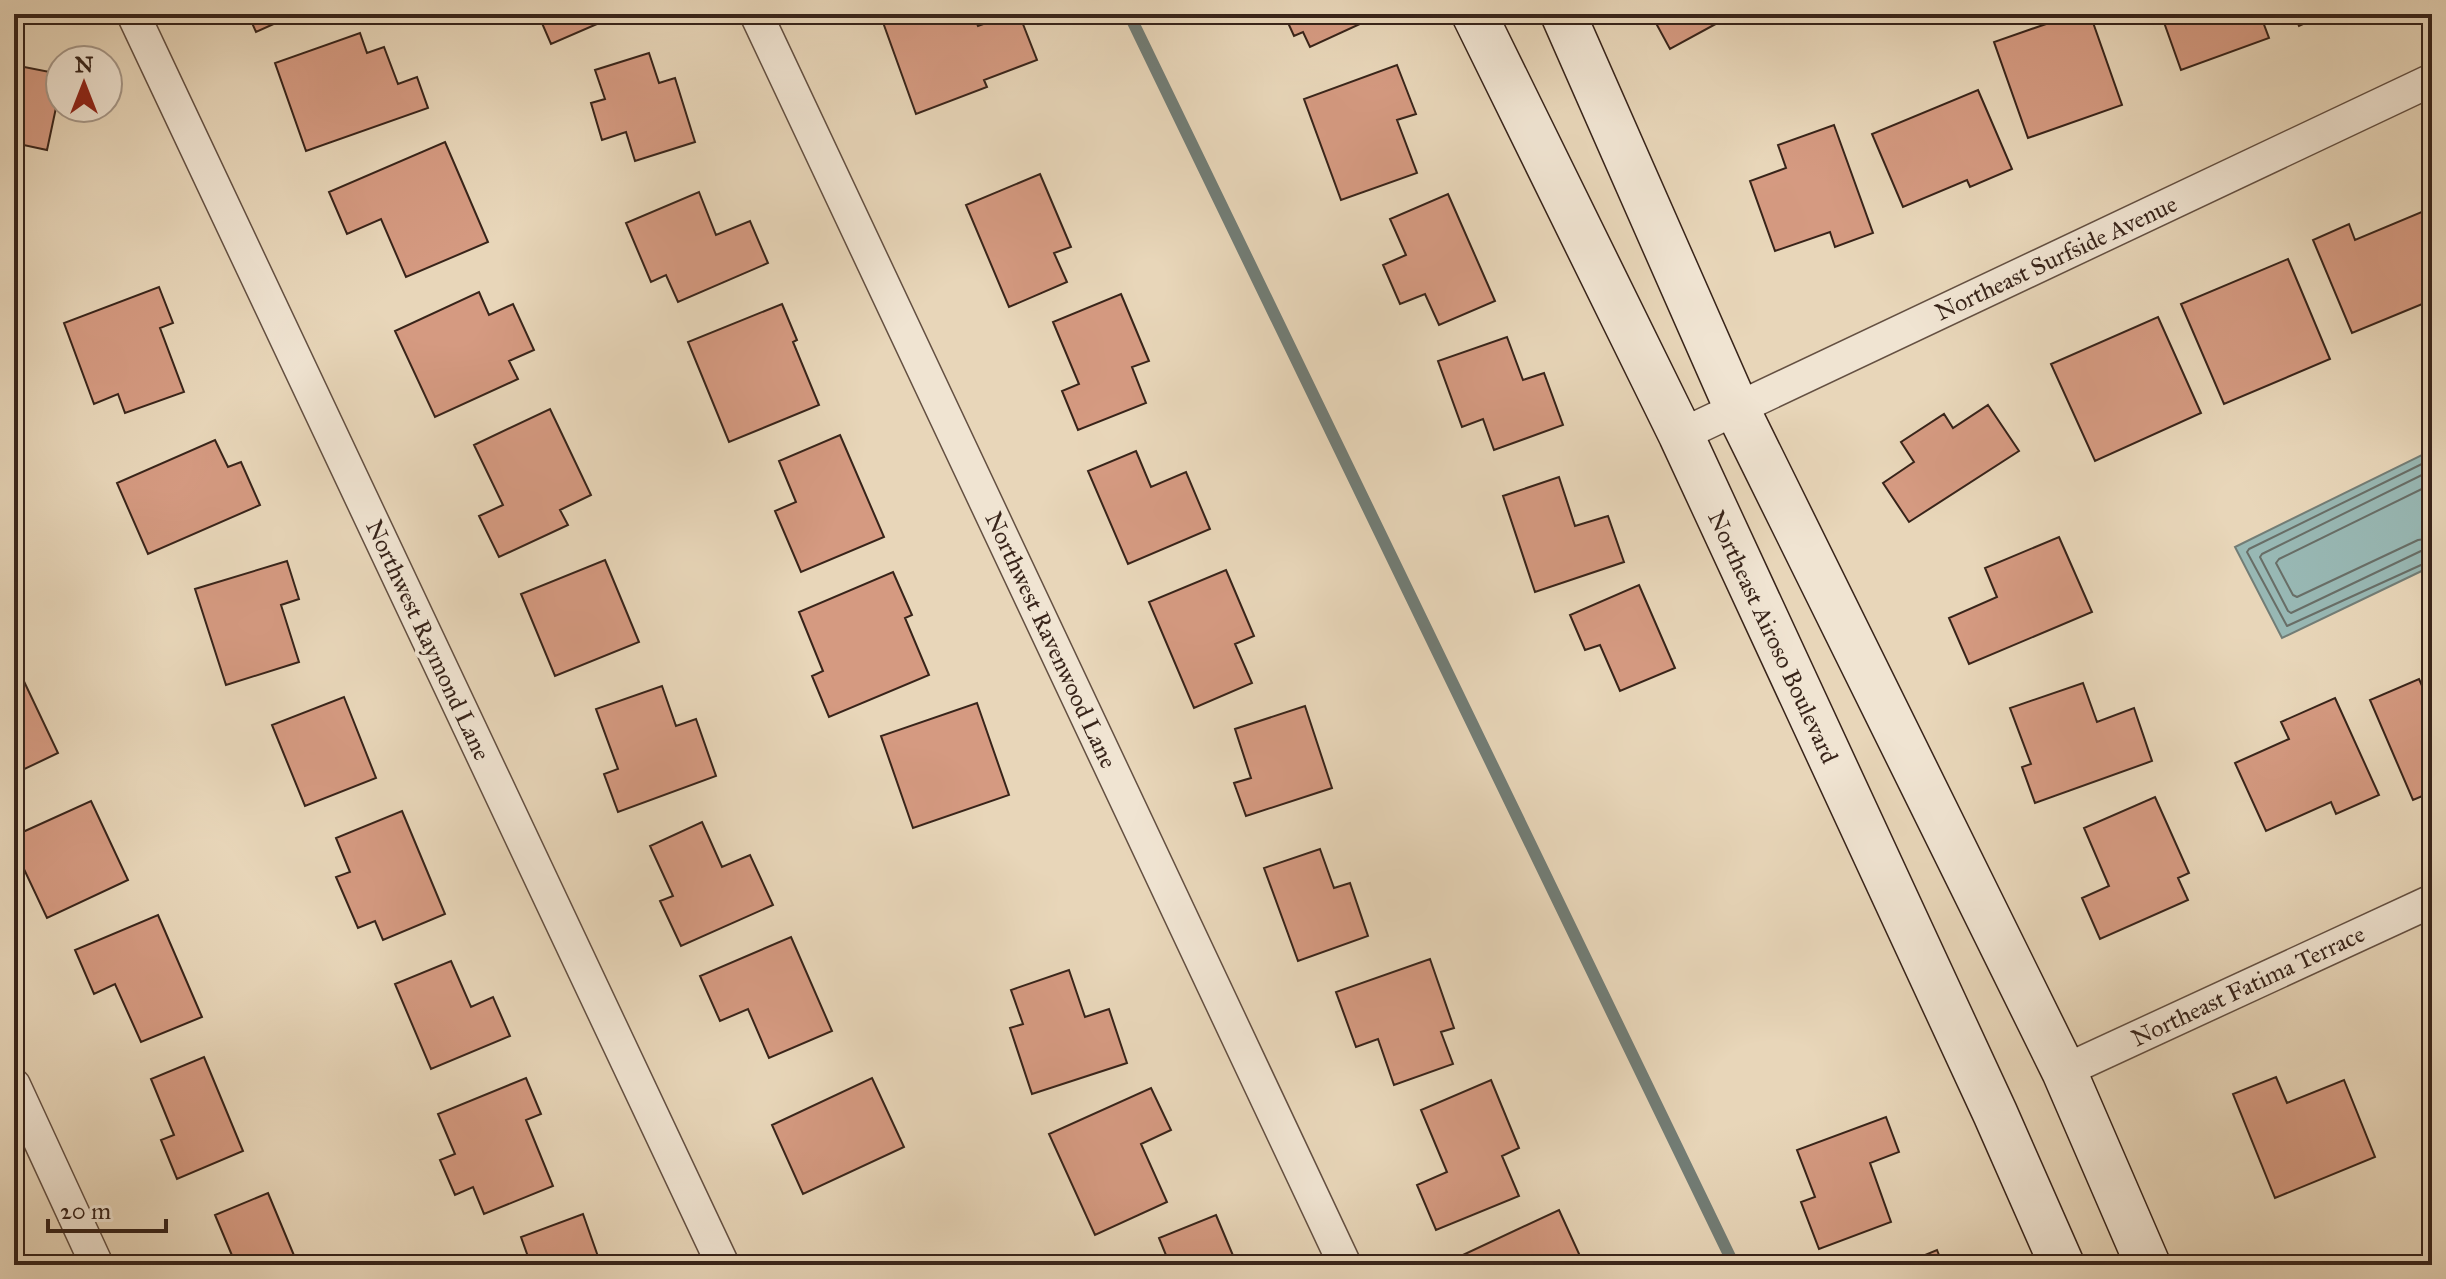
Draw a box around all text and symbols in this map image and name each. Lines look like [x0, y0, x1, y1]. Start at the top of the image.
north arrow [44, 44, 124, 124]
text: N [75, 51, 94, 78]
street label: Northeast Surfside Avenue [1930, 189, 2182, 327]
street label: Northeast Airoso Boulevard [1701, 506, 1845, 768]
street label: Northwest Ravenwood Lane [978, 507, 1124, 773]
street label: Northwest Raymond Lane [359, 515, 497, 765]
street label: Northeast Fatima Terrace [2127, 919, 2369, 1053]
scale bar [48, 1183, 166, 1233]
text: 20 m [60, 1196, 111, 1226]

